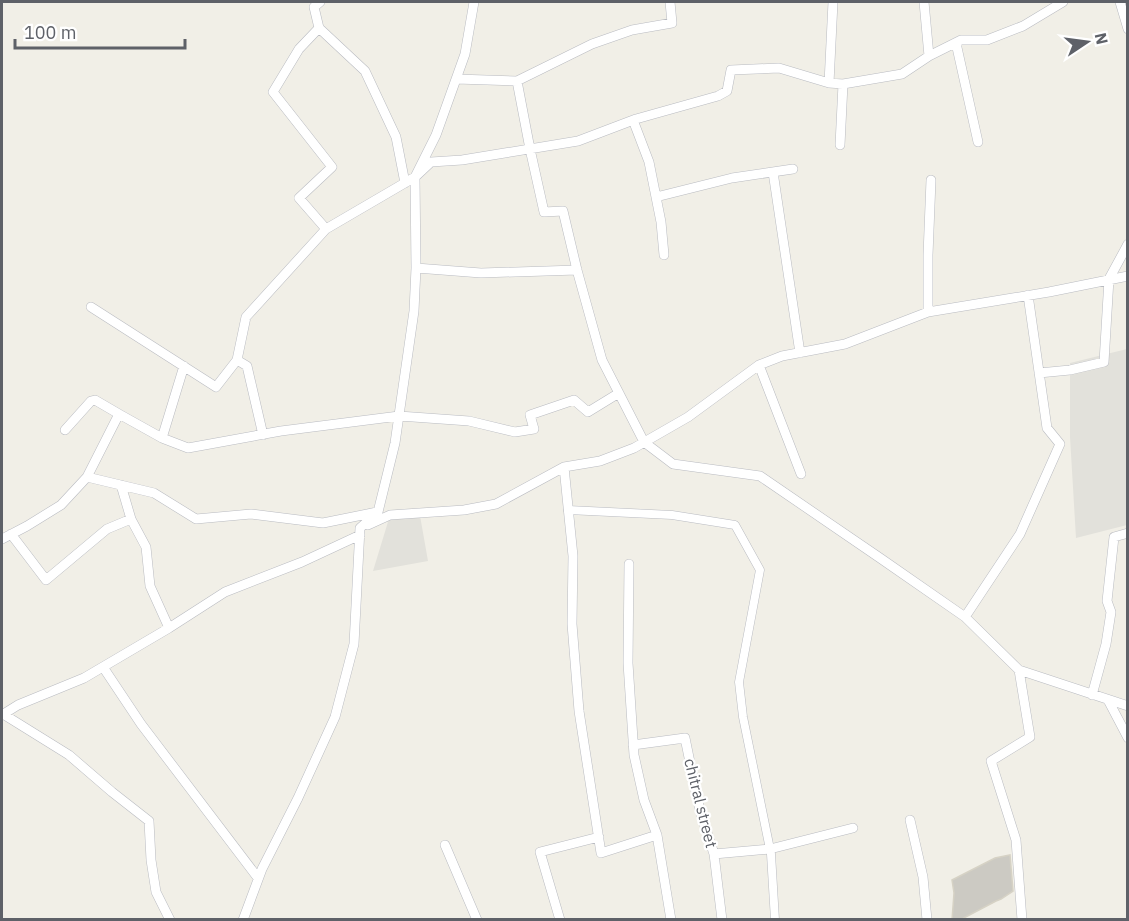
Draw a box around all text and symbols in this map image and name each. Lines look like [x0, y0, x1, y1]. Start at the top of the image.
scale bar [15, 12, 184, 50]
north arrow [1057, 12, 1117, 72]
text: 100 m [24, 21, 76, 44]
text: N [1091, 31, 1113, 47]
street label: chitral street [680, 756, 722, 850]

